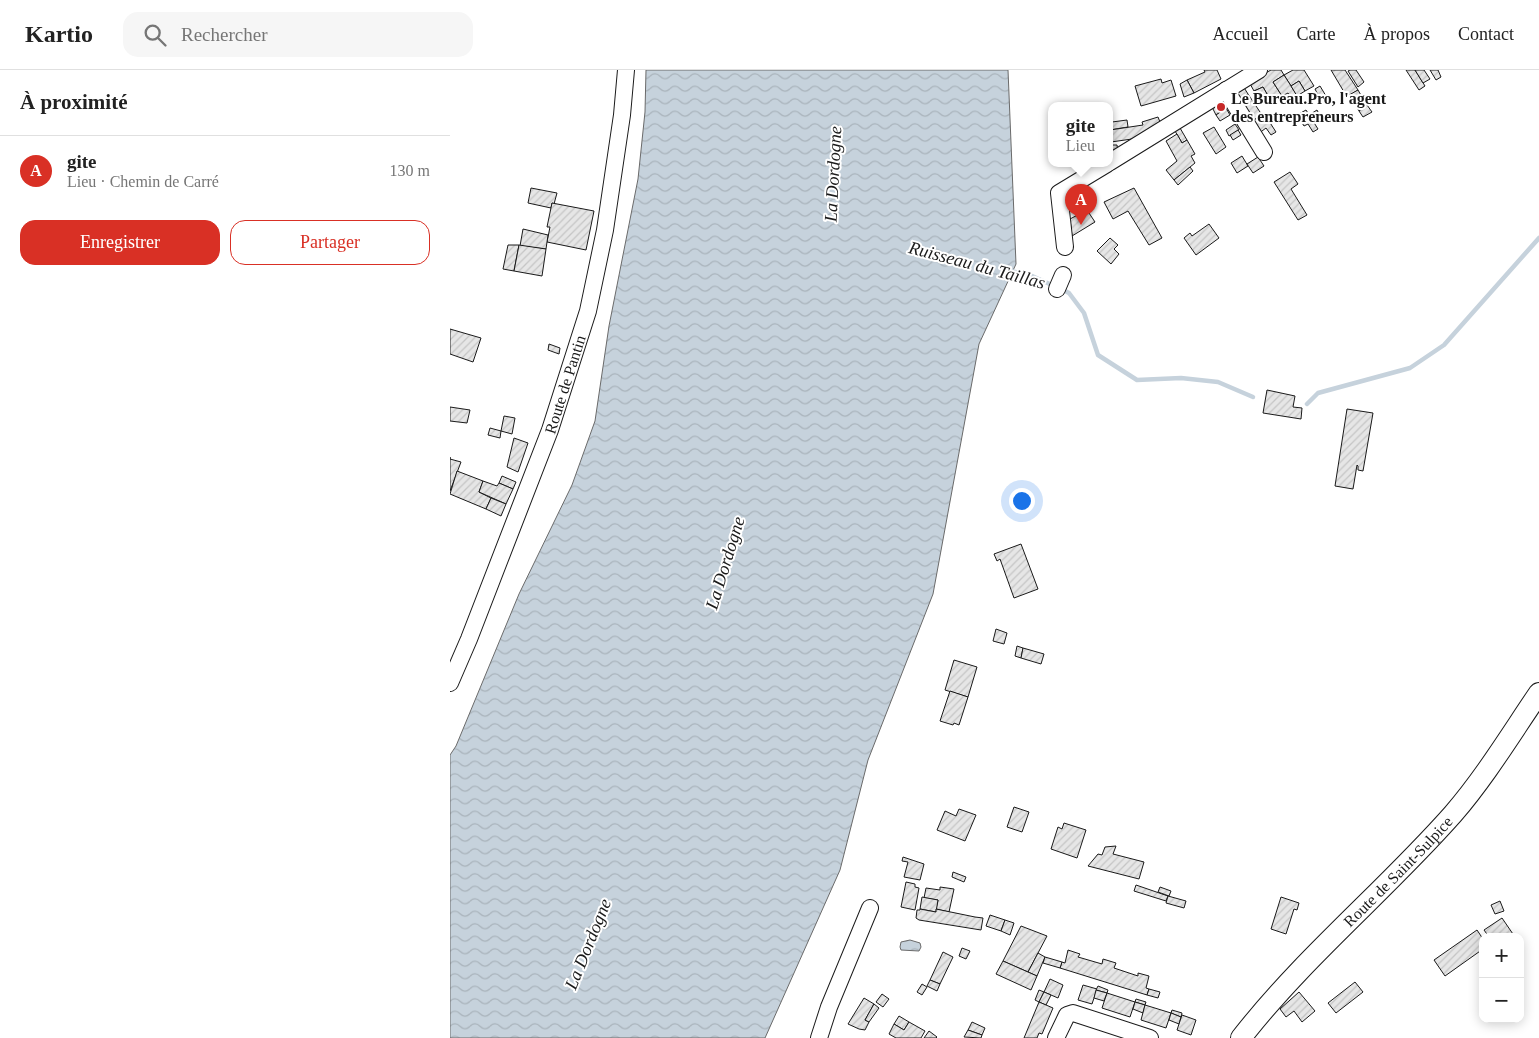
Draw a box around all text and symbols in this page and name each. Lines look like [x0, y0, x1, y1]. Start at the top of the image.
search box [123, 12, 473, 57]
text: Kartio [25, 21, 93, 47]
icon: search [141, 21, 169, 49]
text: Rechercher [181, 24, 267, 45]
text: Accueil [1213, 24, 1269, 44]
text: Carte [1297, 24, 1336, 44]
text: À propos [1364, 24, 1430, 44]
text: Contact [1458, 24, 1514, 44]
text: À proximité [20, 90, 128, 114]
place label: Le Bureau.Pro, l'agent des entrepreneurs [1231, 90, 1387, 126]
marker: Le Bureau.Pro, l'agent des entrepreneurs [1215, 101, 1227, 113]
popup [1048, 102, 1113, 167]
text: gite [1066, 115, 1095, 136]
water label: La Dordogne [820, 126, 845, 223]
text: Lieu [1066, 137, 1095, 154]
text: gite [67, 151, 97, 172]
text: A [30, 162, 42, 179]
text: 130 m [390, 162, 430, 179]
text: Lieu · Chemin de Carré [67, 173, 219, 190]
pin: A [1065, 184, 1097, 225]
button: Enregistrer [20, 220, 220, 265]
button: Partager [230, 220, 430, 265]
water label: Ruisseau du Taillas [906, 237, 1047, 293]
street label: Route de Pantin [541, 333, 589, 436]
your location [1009, 488, 1035, 514]
water label: La Dordogne [701, 514, 749, 613]
street label: Route de Saint-Sulpice [1340, 813, 1456, 930]
water label: La Dordogne [560, 896, 615, 993]
map controls [1479, 933, 1524, 1023]
button: + [1479, 933, 1524, 978]
button: − [1479, 978, 1524, 1023]

